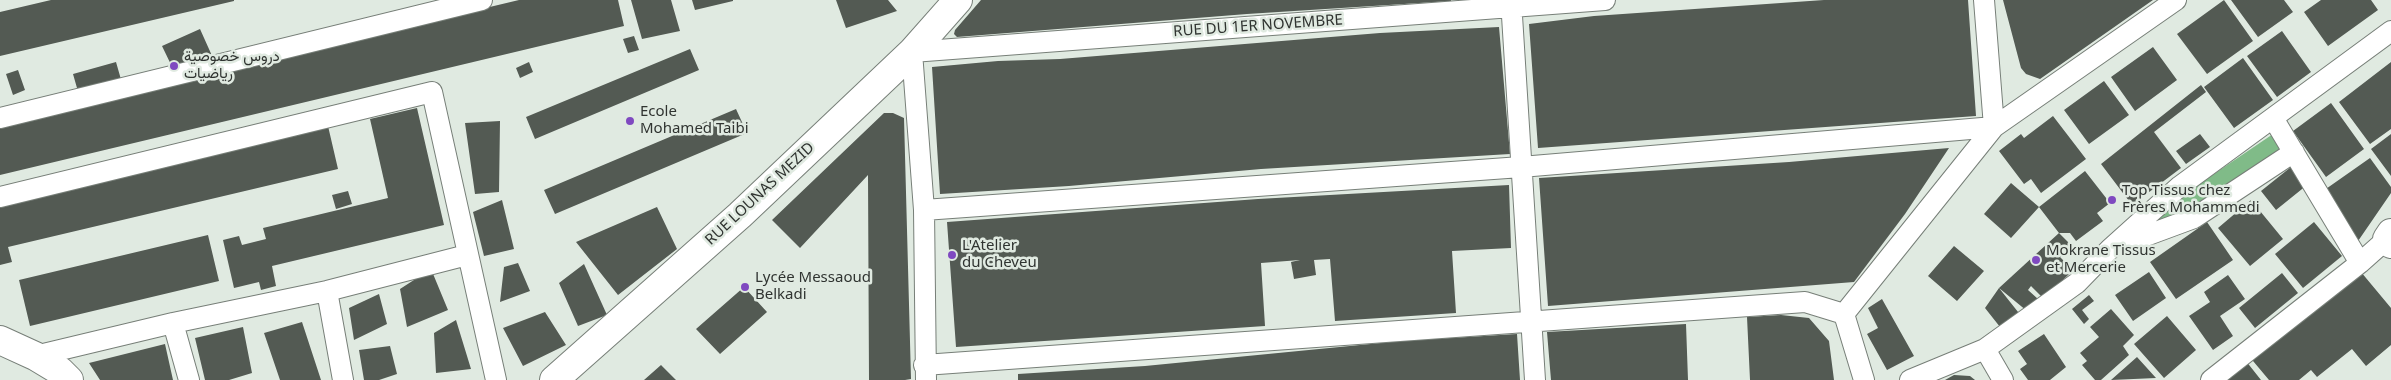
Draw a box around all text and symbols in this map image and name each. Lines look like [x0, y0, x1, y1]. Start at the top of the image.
street label: RUE DU 1ER NOVEMBRE [1173, 11, 1343, 41]
place label: دروس خصوصية رياضيات [184, 48, 280, 83]
marker: دروس خصوصية رياضيات [168, 60, 180, 72]
place label: Ecole Mohamed Taibi [640, 103, 748, 138]
marker: Ecole Mohamed Taibi [624, 115, 636, 127]
street label: RUE LOUNAS MEZID [702, 139, 818, 249]
place label: Top Tissus chez Frères Mohammedi [2122, 182, 2260, 217]
marker: Top Tissus chez Frères Mohammedi [2106, 194, 2118, 206]
place label: L'Atelier du Cheveu [962, 237, 1037, 272]
place label: Mokrane Tissus et Mercerie [2046, 242, 2156, 277]
marker: L'Atelier du Cheveu [946, 249, 958, 261]
marker: Mokrane Tissus et Mercerie [2030, 254, 2042, 266]
place label: Lycée Messaoud Belkadi [755, 269, 871, 304]
marker: Lycée Messaoud Belkadi [739, 281, 751, 293]

